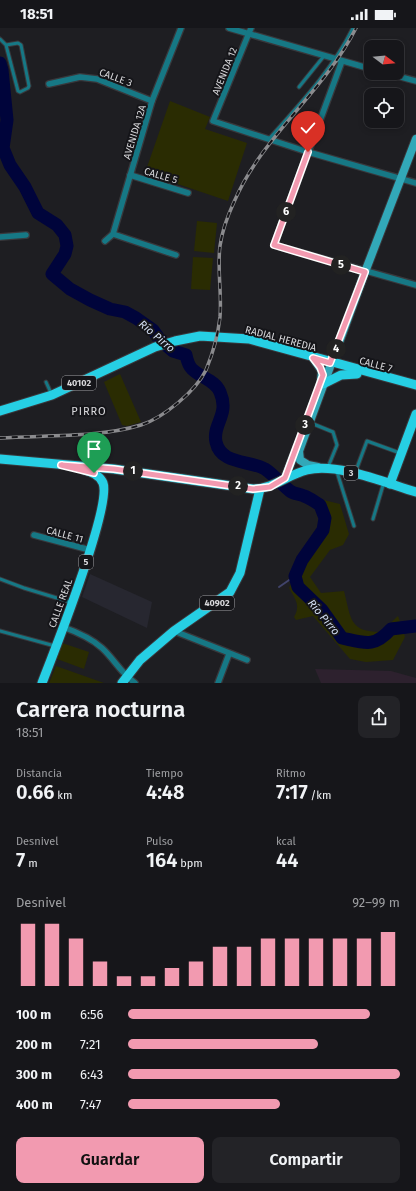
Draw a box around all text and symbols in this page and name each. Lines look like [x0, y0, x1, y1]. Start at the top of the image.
text: 18:51 [20, 5, 54, 23]
north arrow [364, 40, 404, 80]
map controls [364, 40, 404, 128]
street label: AVENIDA 12 [210, 46, 240, 97]
street label: CALLE 3 [97, 66, 134, 89]
button: locate [364, 88, 404, 128]
street label: AVENIDA 12A [121, 104, 149, 161]
pin [291, 111, 325, 152]
icon: check [297, 117, 319, 139]
street label: CALLE 5 [143, 165, 179, 186]
pin: 6 [276, 202, 296, 222]
text: 6 [283, 205, 289, 218]
pin: 5 [331, 255, 351, 275]
text: 5 [338, 258, 344, 271]
water label: Río Pirro [136, 318, 177, 355]
street label: RADIAL HEREDIA [244, 324, 318, 354]
pin: 4 [326, 339, 346, 359]
text: 4 [333, 342, 339, 355]
street label: CALLE 7 [358, 355, 394, 375]
road number: 40102 [62, 376, 96, 390]
district label: PIRRO [71, 405, 107, 418]
pin: 3 [295, 415, 315, 435]
text: 3 [302, 418, 308, 431]
pin [77, 432, 111, 473]
icon: arrive [83, 438, 105, 460]
pin: 1 [123, 461, 143, 481]
text: 1 [130, 464, 136, 477]
road number: 3 [344, 466, 358, 480]
pin: 2 [228, 476, 248, 496]
text: 2 [235, 479, 241, 492]
street label: CALLE 11 [45, 524, 85, 546]
road number: 5 [79, 555, 93, 569]
street label: CALLE REAL [47, 577, 75, 630]
road number: 40902 [200, 596, 234, 610]
water label: Río Pirro [305, 597, 342, 638]
text: Carrera nocturna [16, 696, 185, 723]
button: share [358, 696, 400, 738]
text: 18:51 [16, 725, 43, 740]
text: Distancia [16, 767, 62, 780]
text: Tiempo [146, 767, 183, 780]
text: Ritmo [276, 767, 306, 780]
text: 0.66 [16, 780, 54, 804]
text: 4:48 [146, 780, 184, 804]
text: 7:17 [276, 780, 308, 804]
text: km [54, 789, 72, 802]
text: /km [308, 789, 331, 802]
text: Desnivel [16, 835, 58, 848]
text: Pulso [146, 835, 173, 848]
text: kcal [276, 835, 296, 848]
text: 7 [16, 848, 25, 872]
text: 164 [146, 848, 177, 872]
text: 44 [276, 848, 298, 872]
text: m [25, 857, 38, 870]
text: bpm [177, 857, 203, 870]
text: Desnivel [16, 895, 66, 910]
text: 92–99 m [352, 895, 400, 910]
text: 100 m [16, 1007, 51, 1022]
text: 6:56 [80, 1007, 104, 1022]
text: 200 m [16, 1037, 52, 1052]
text: 7:21 [80, 1037, 101, 1052]
text: 300 m [16, 1067, 52, 1082]
text: 6:43 [80, 1067, 103, 1082]
text: 400 m [16, 1097, 53, 1112]
text: 7:47 [80, 1097, 101, 1112]
button: Guardar [16, 1137, 204, 1183]
button: Compartir [212, 1137, 400, 1183]

